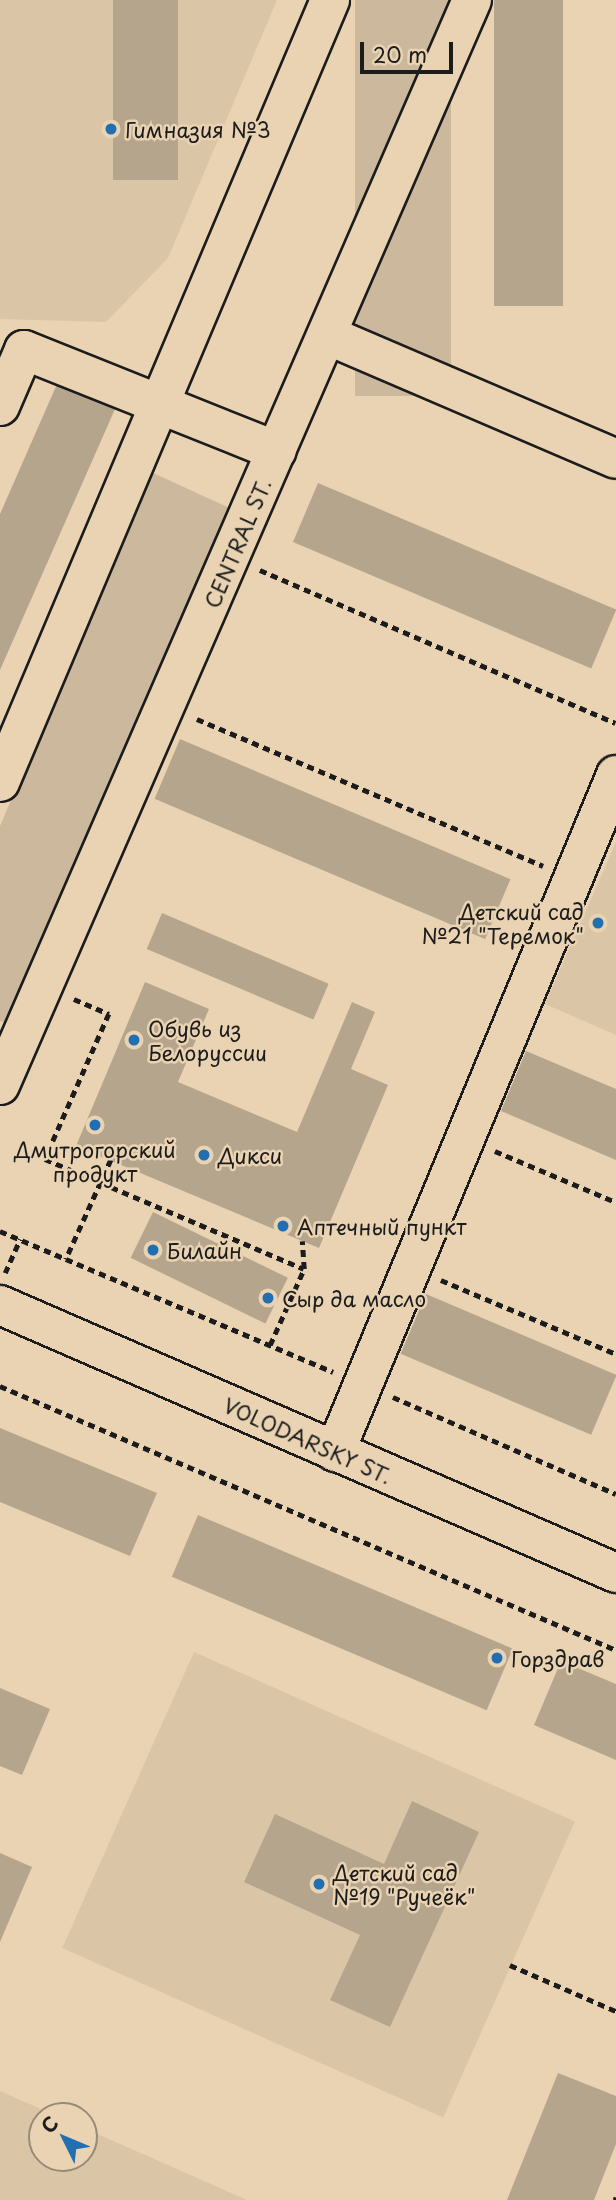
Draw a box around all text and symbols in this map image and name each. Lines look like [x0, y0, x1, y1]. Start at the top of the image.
scale bar [364, 28, 457, 72]
text: 20 m [373, 38, 427, 70]
place label: Гимназия №3 [125, 116, 270, 142]
marker: Гимназия №3 [103, 121, 119, 137]
street label: CENTRAL ST. [198, 473, 276, 613]
place label: Детский сад №21 "Теремок" [421, 898, 584, 948]
marker: Детский сад №21 "Теремок" [590, 915, 606, 931]
place label: Обувь из Белоруссии [148, 1015, 267, 1065]
marker: Обувь из Белоруссии [126, 1032, 142, 1048]
marker: Дмитрогорский продукт [87, 1117, 103, 1133]
place label: Дмитрогорский продукт [14, 1136, 176, 1186]
place label: Дикси [218, 1142, 282, 1168]
marker: Дикси [196, 1147, 212, 1163]
place label: Аптечный пункт [297, 1213, 467, 1239]
marker: Аптечный пункт [275, 1218, 291, 1234]
place label: Билайн [167, 1237, 242, 1263]
marker: Билайн [145, 1242, 161, 1258]
place label: Сыр да масло [282, 1285, 428, 1311]
marker: Сыр да масло [260, 1290, 276, 1306]
street label: VOLODARSKY ST. [220, 1391, 396, 1489]
place label: Горздрав [511, 1645, 604, 1671]
marker: Горздрав [489, 1650, 505, 1666]
place label: Детский сад №19 "Ручеёк" [333, 1859, 476, 1909]
marker: Детский сад №19 "Ручеёк" [311, 1876, 327, 1892]
north arrow [28, 2102, 98, 2172]
text: С [34, 2109, 64, 2139]

